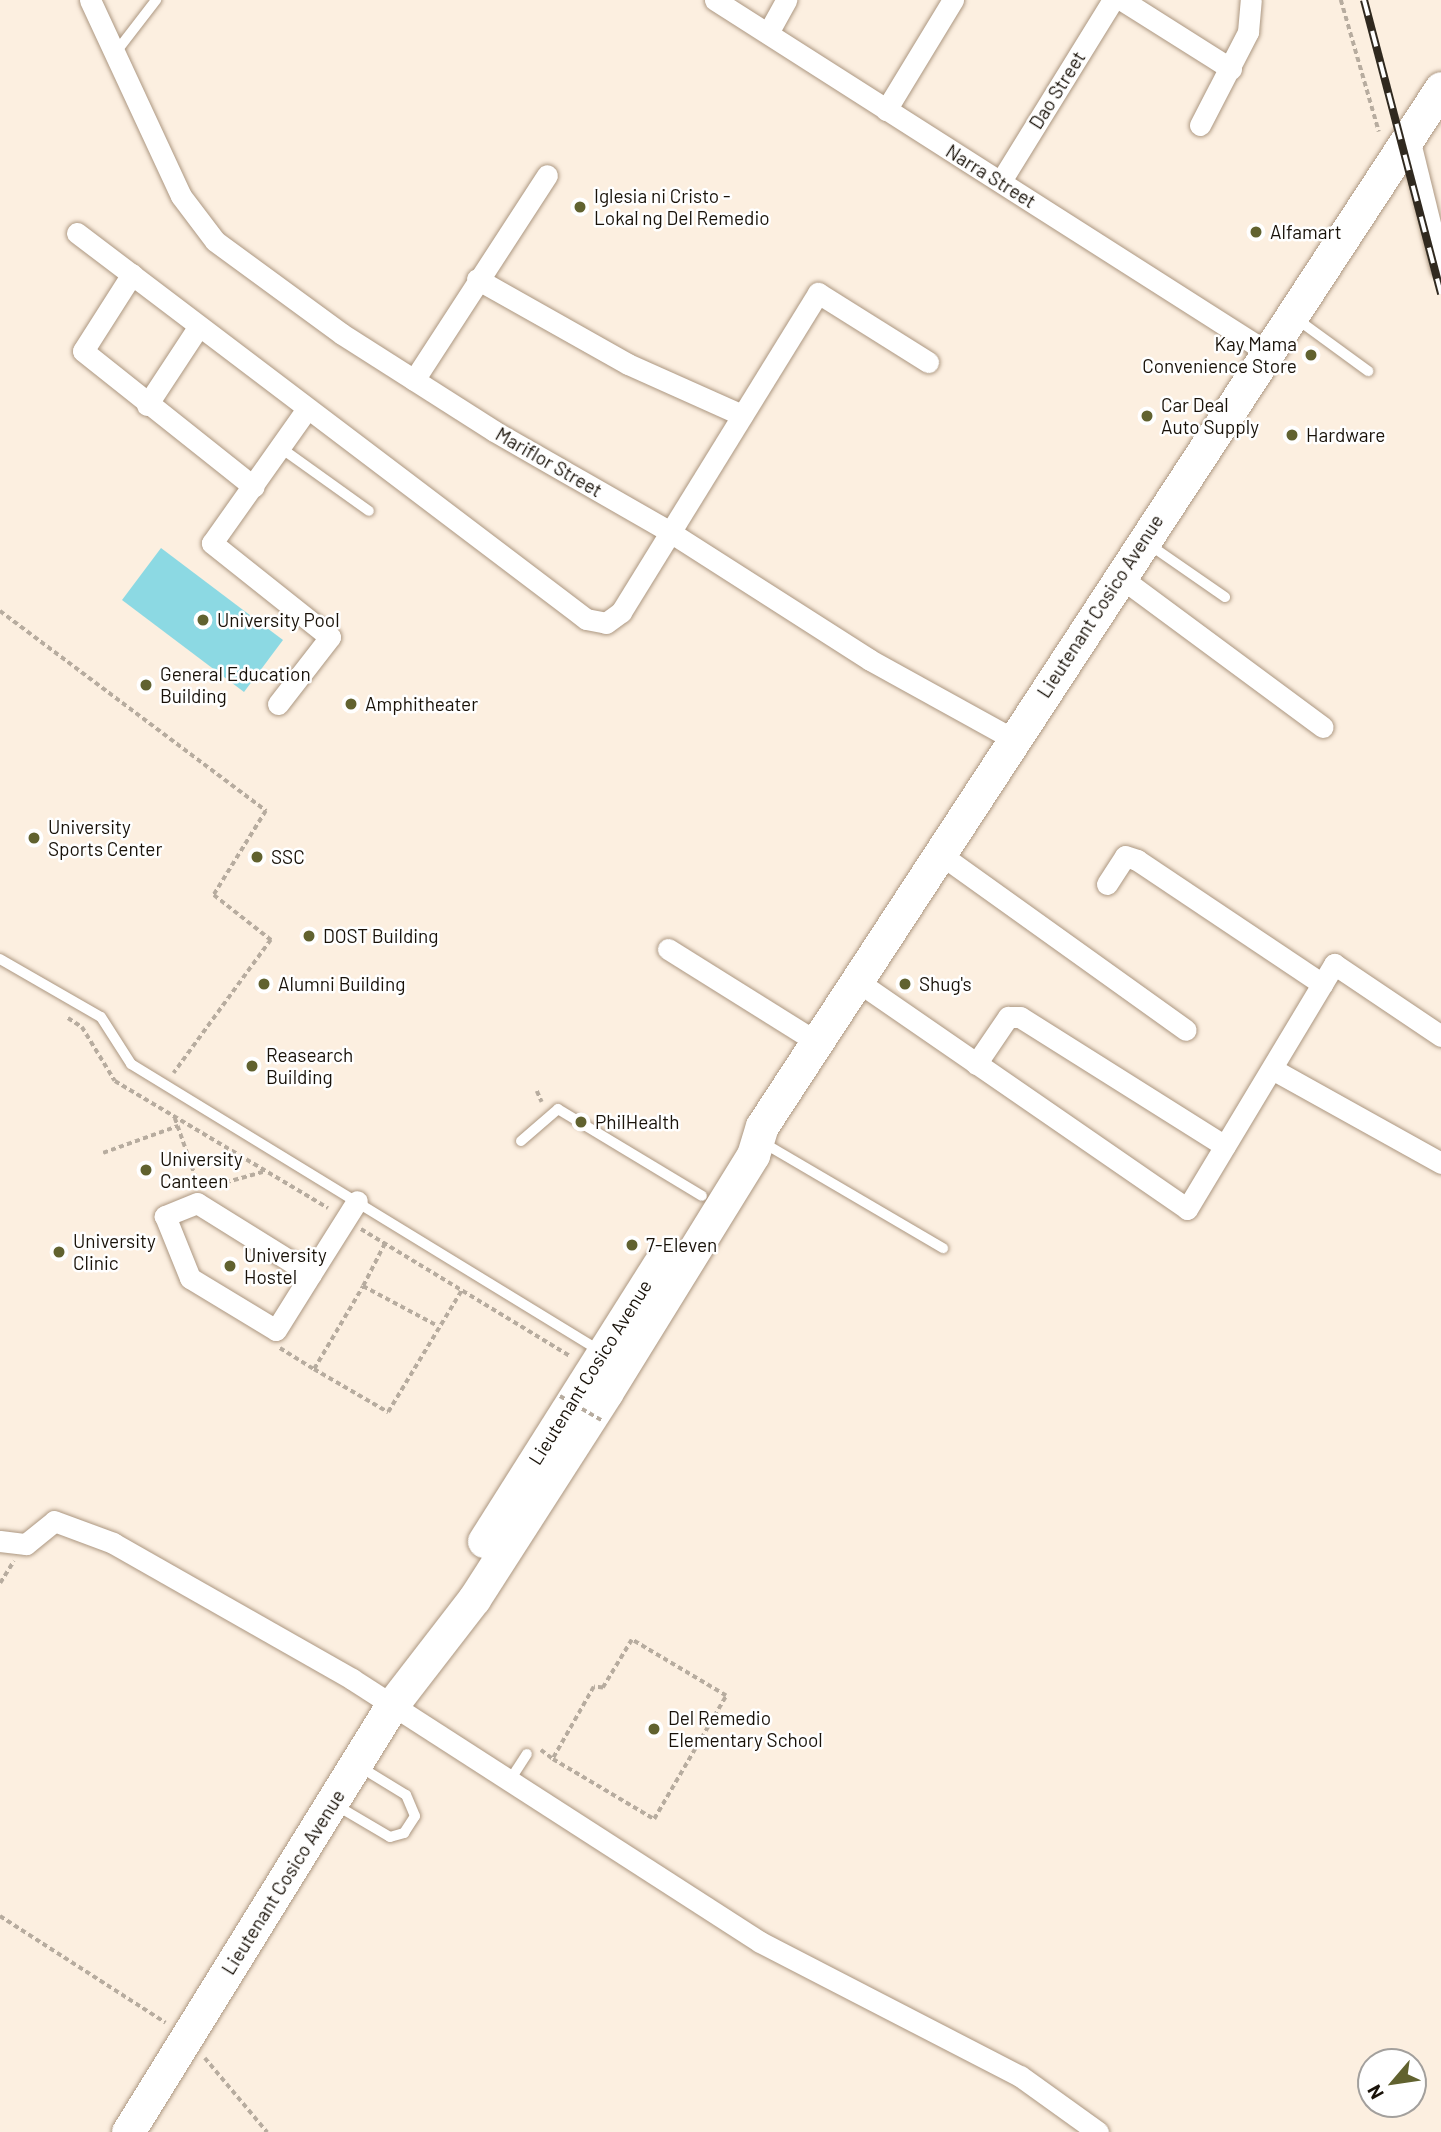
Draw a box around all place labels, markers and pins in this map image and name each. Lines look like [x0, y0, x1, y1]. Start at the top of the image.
place label: Iglesia ni Cristo - Lokal ng Del Remedio [594, 185, 770, 229]
marker: Iglesia ni Cristo - Lokal ng Del Remedio [572, 199, 588, 215]
place label: Alfamart [1270, 221, 1342, 243]
marker: Alfamart [1248, 224, 1264, 240]
place label: Kay Mama Convenience Store [1142, 333, 1297, 377]
marker: Kay Mama Convenience Store [1303, 347, 1319, 363]
place label: Car Deal Auto Supply [1161, 394, 1259, 438]
marker: Car Deal Auto Supply [1139, 408, 1155, 424]
place label: Hardware [1306, 424, 1385, 446]
marker: Hardware [1284, 427, 1300, 443]
place label: University Pool [217, 609, 340, 631]
marker: University Pool [195, 612, 211, 628]
place label: General Education Building [160, 663, 311, 707]
marker: General Education Building [138, 677, 154, 693]
place label: Amphitheater [365, 693, 478, 715]
marker: Amphitheater [343, 696, 359, 712]
place label: University Sports Center [48, 816, 162, 860]
marker: University Sports Center [26, 830, 42, 846]
place label: SSC [271, 846, 305, 868]
marker: SSC [249, 849, 265, 865]
place label: DOST Building [323, 925, 439, 947]
marker: DOST Building [301, 928, 317, 944]
place label: Alumni Building [278, 973, 405, 995]
place label: Shug's [919, 973, 972, 995]
marker: Alumni Building [256, 976, 272, 992]
marker: Shug's [897, 976, 913, 992]
place label: Reasearch Building [266, 1044, 353, 1088]
marker: Reasearch Building [244, 1058, 260, 1074]
place label: PhilHealth [595, 1111, 679, 1133]
marker: PhilHealth [573, 1114, 589, 1130]
place label: University Canteen [160, 1148, 243, 1192]
marker: University Canteen [138, 1162, 154, 1178]
place label: University Clinic [73, 1230, 156, 1274]
place label: 7-Eleven [646, 1234, 717, 1256]
marker: 7-Eleven [624, 1237, 640, 1253]
marker: University Clinic [51, 1244, 67, 1260]
place label: University Hostel [244, 1244, 327, 1288]
marker: University Hostel [222, 1258, 238, 1274]
place label: Del Remedio Elementary School [668, 1707, 823, 1751]
marker: Del Remedio Elementary School [646, 1721, 662, 1737]

